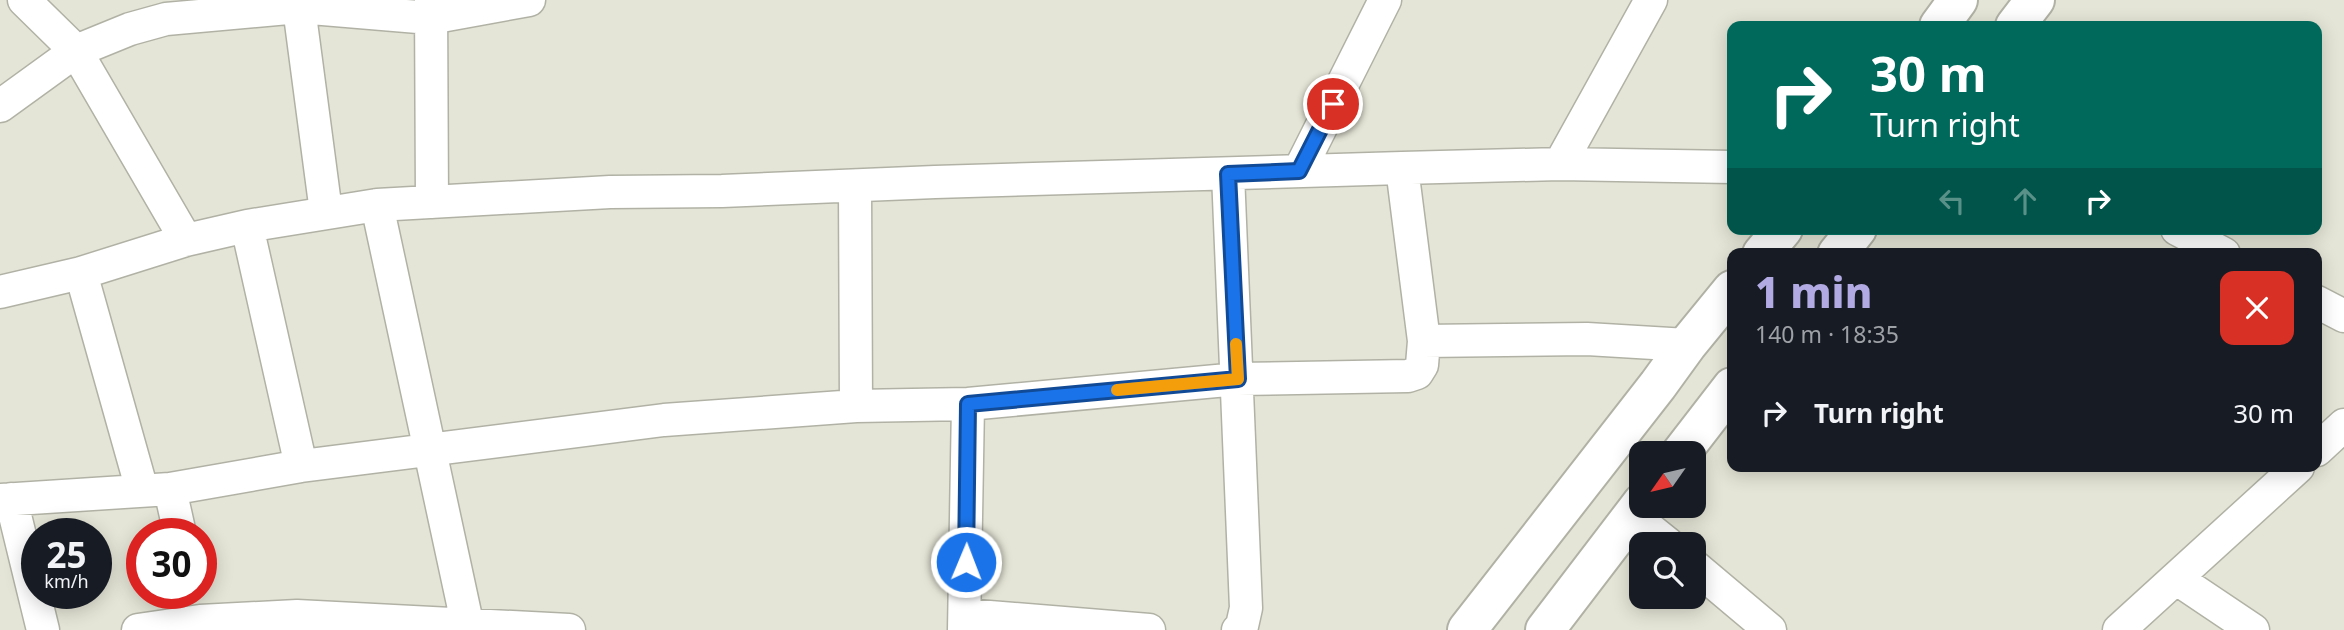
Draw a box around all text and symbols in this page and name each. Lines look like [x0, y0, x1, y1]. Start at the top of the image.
text: 30 m [1870, 40, 1987, 106]
icon: right [1755, 49, 1846, 140]
pin [1303, 74, 1363, 134]
icon: arrive [1314, 85, 1352, 123]
text: Turn right [1870, 103, 2020, 146]
icon: left [1933, 182, 1971, 220]
icon: ahead [2006, 182, 2044, 220]
icon: right [2079, 182, 2117, 220]
text: 1 min [1755, 263, 1872, 320]
button: close [2220, 271, 2294, 345]
text: 140 m · 18:35 [1755, 318, 1899, 350]
icon: right [1755, 394, 1793, 432]
text: Turn right [1814, 395, 1944, 431]
text: 30 m [2233, 395, 2294, 431]
north arrow [1629, 441, 1706, 518]
map controls [1629, 441, 1706, 609]
speed limit sign: 30 [126, 518, 217, 609]
position arrow [929, 525, 1003, 599]
text: 25 [46, 531, 87, 578]
button: search [1629, 532, 1706, 609]
text: km/h [44, 569, 89, 593]

